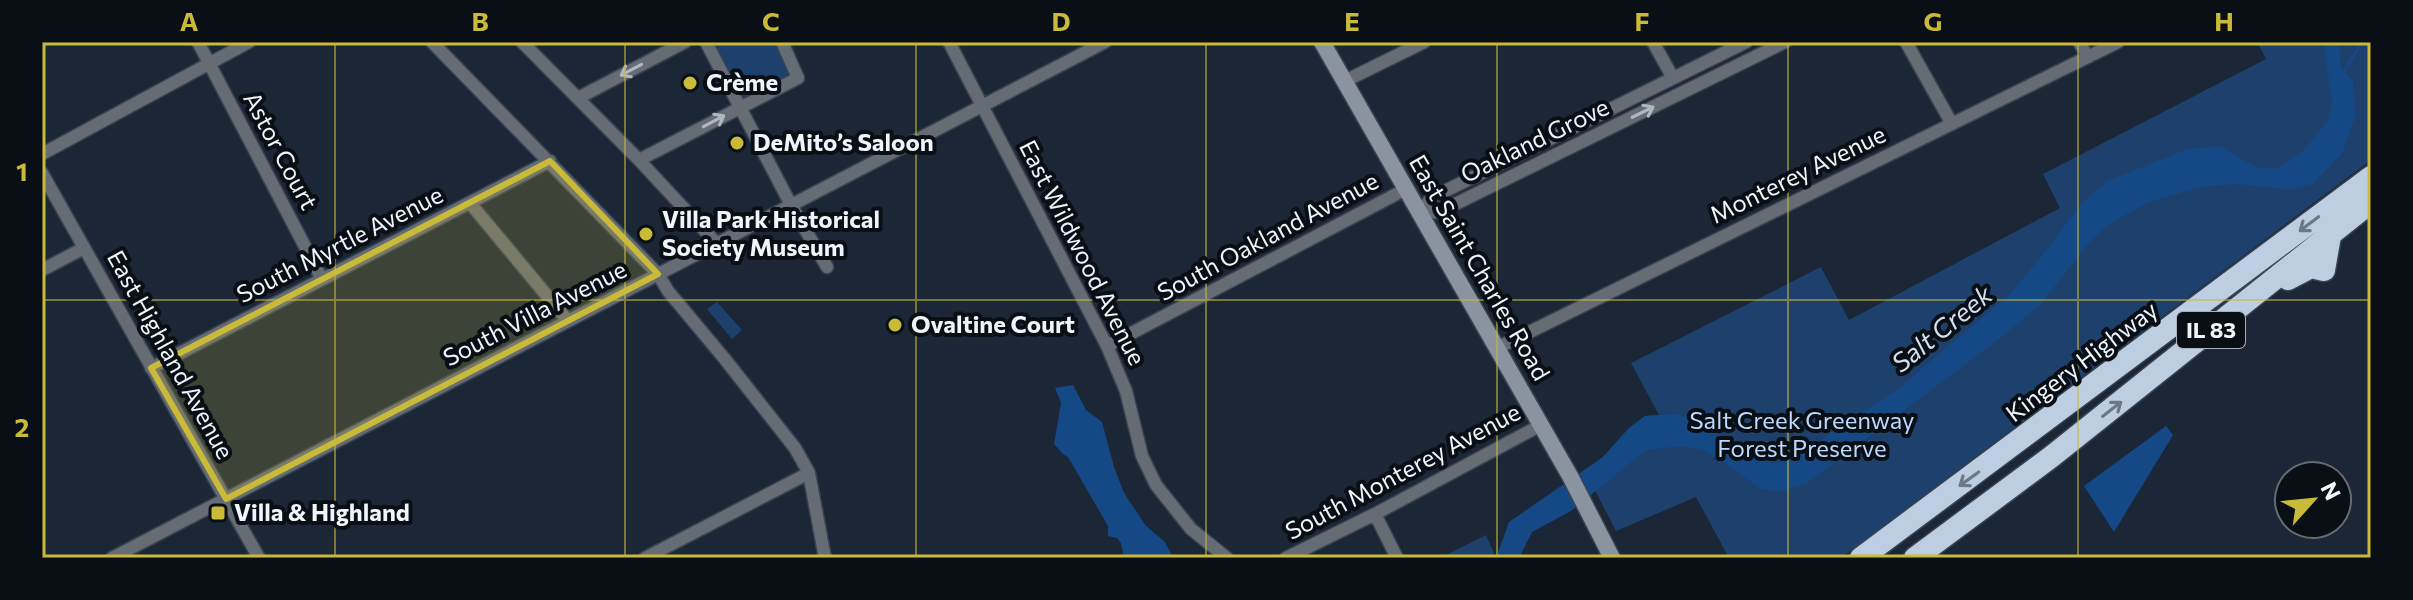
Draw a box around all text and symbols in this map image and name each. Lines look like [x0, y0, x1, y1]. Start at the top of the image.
text: A [180, 5, 199, 36]
text: B [471, 5, 489, 36]
text: C [762, 5, 780, 36]
text: D [1051, 5, 1071, 36]
text: E [1344, 5, 1360, 36]
text: F [1634, 5, 1650, 36]
text: G [1924, 5, 1942, 36]
text: H [2214, 5, 2234, 36]
one-way arrow [620, 63, 644, 78]
place label: Crème [706, 67, 778, 96]
marker: Crème [681, 74, 699, 92]
street label: Astor Court [238, 86, 325, 214]
street label: Oakland Grove [1456, 91, 1613, 188]
one-way arrow [1630, 104, 1654, 120]
one-way arrow [702, 112, 726, 128]
street label: Monterey Avenue [1705, 119, 1890, 229]
place label: DeMito’s Saloon [753, 127, 934, 156]
marker: DeMito’s Saloon [728, 134, 746, 152]
street label: East Wildwood Avenue [1014, 135, 1153, 370]
street label: East Saint Charles Road [1404, 149, 1557, 385]
text: 1 [16, 155, 28, 186]
street label: South Oakland Avenue [1152, 165, 1383, 306]
street label: South Myrtle Avenue [231, 179, 447, 308]
place label: Villa Park Historical Society Museum [662, 204, 880, 261]
one-way arrow [2299, 215, 2320, 232]
marker: Villa Park Historical Society Museum [637, 225, 655, 243]
street label: East Highland Avenue [102, 245, 241, 464]
street label: South Villa Avenue [438, 254, 631, 371]
water label: Salt Creek [1885, 277, 1998, 378]
street label: Kingery Highway [2000, 294, 2163, 427]
place label: Ovaltine Court [911, 309, 1075, 338]
road number: IL 83 [2177, 312, 2245, 348]
marker: Ovaltine Court [886, 316, 904, 334]
street label: South Monterey Avenue [1280, 396, 1525, 545]
one-way arrow [2101, 401, 2122, 418]
park label: Salt Creek Greenway Forest Preserve [1690, 405, 1914, 462]
text: 2 [15, 411, 29, 442]
north arrow [2273, 460, 2353, 540]
one-way arrow [1959, 470, 1980, 487]
text: N [2315, 477, 2347, 504]
place label: Villa & Highland [234, 497, 410, 526]
marker: Villa & Highland [209, 504, 227, 522]

